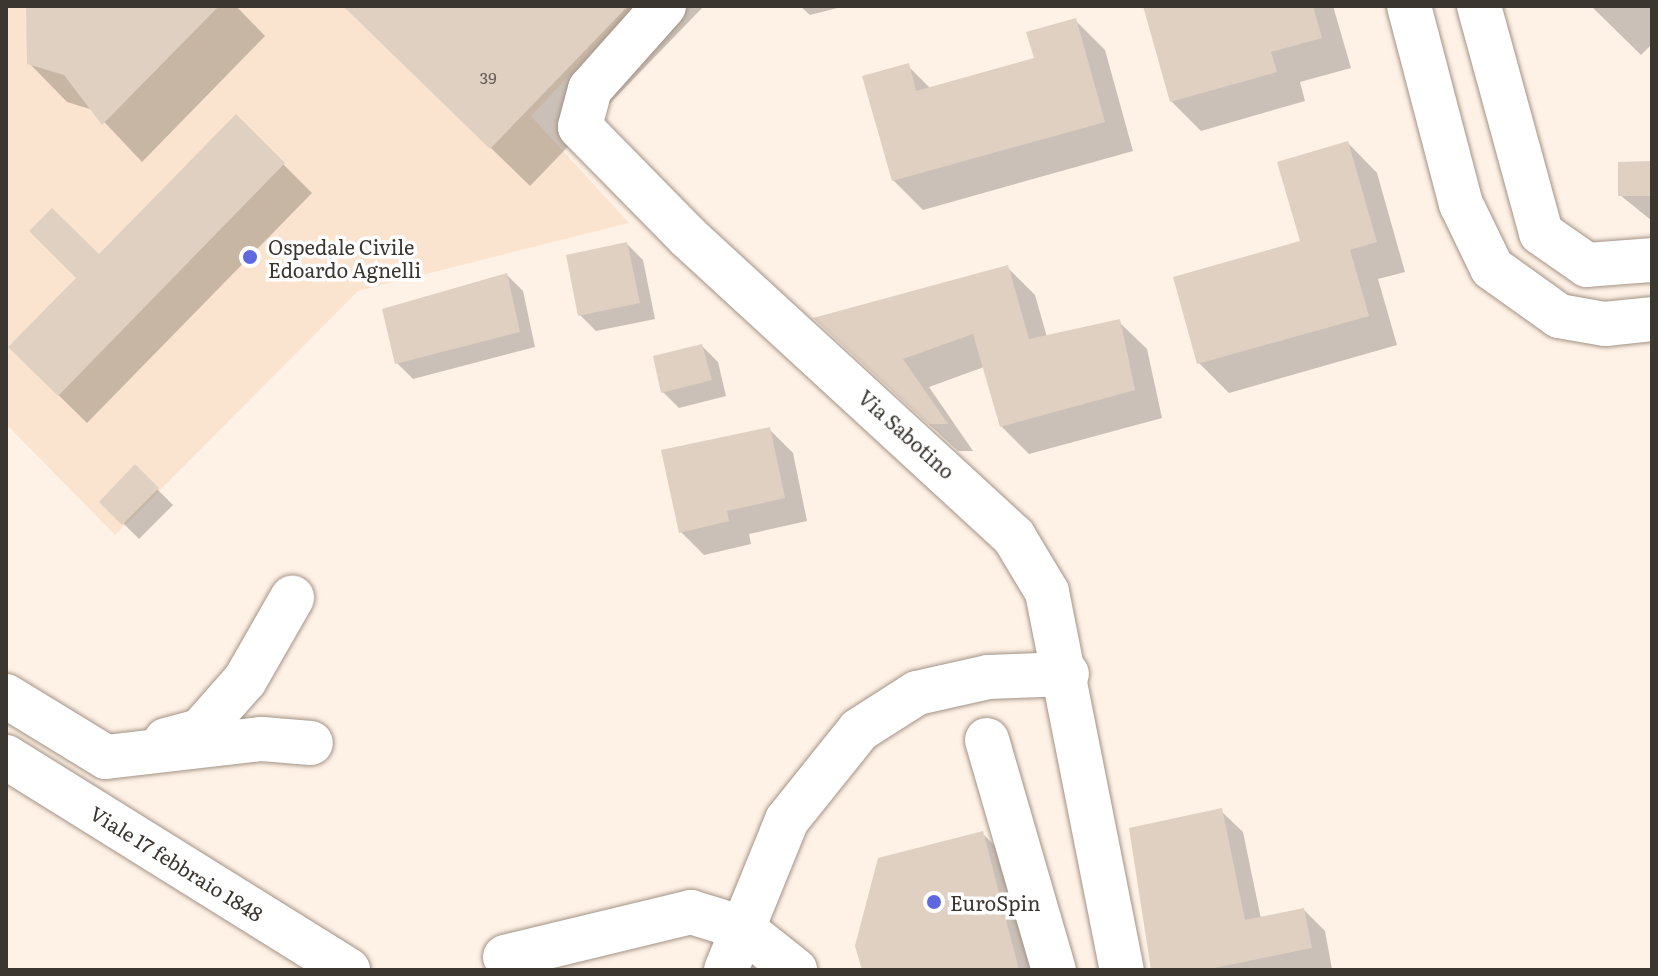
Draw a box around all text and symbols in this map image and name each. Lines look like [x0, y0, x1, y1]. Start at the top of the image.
house number: 39 [479, 67, 497, 87]
place label: Ospedale Civile Edoardo Agnelli [268, 234, 421, 281]
marker: Ospedale Civile Edoardo Agnelli [239, 246, 261, 268]
street label: Via Sabotino [854, 385, 960, 483]
street label: Viale 17 febbraio 1848 [86, 800, 268, 926]
place label: EuroSpin [950, 890, 1040, 914]
marker: EuroSpin [925, 893, 943, 911]

